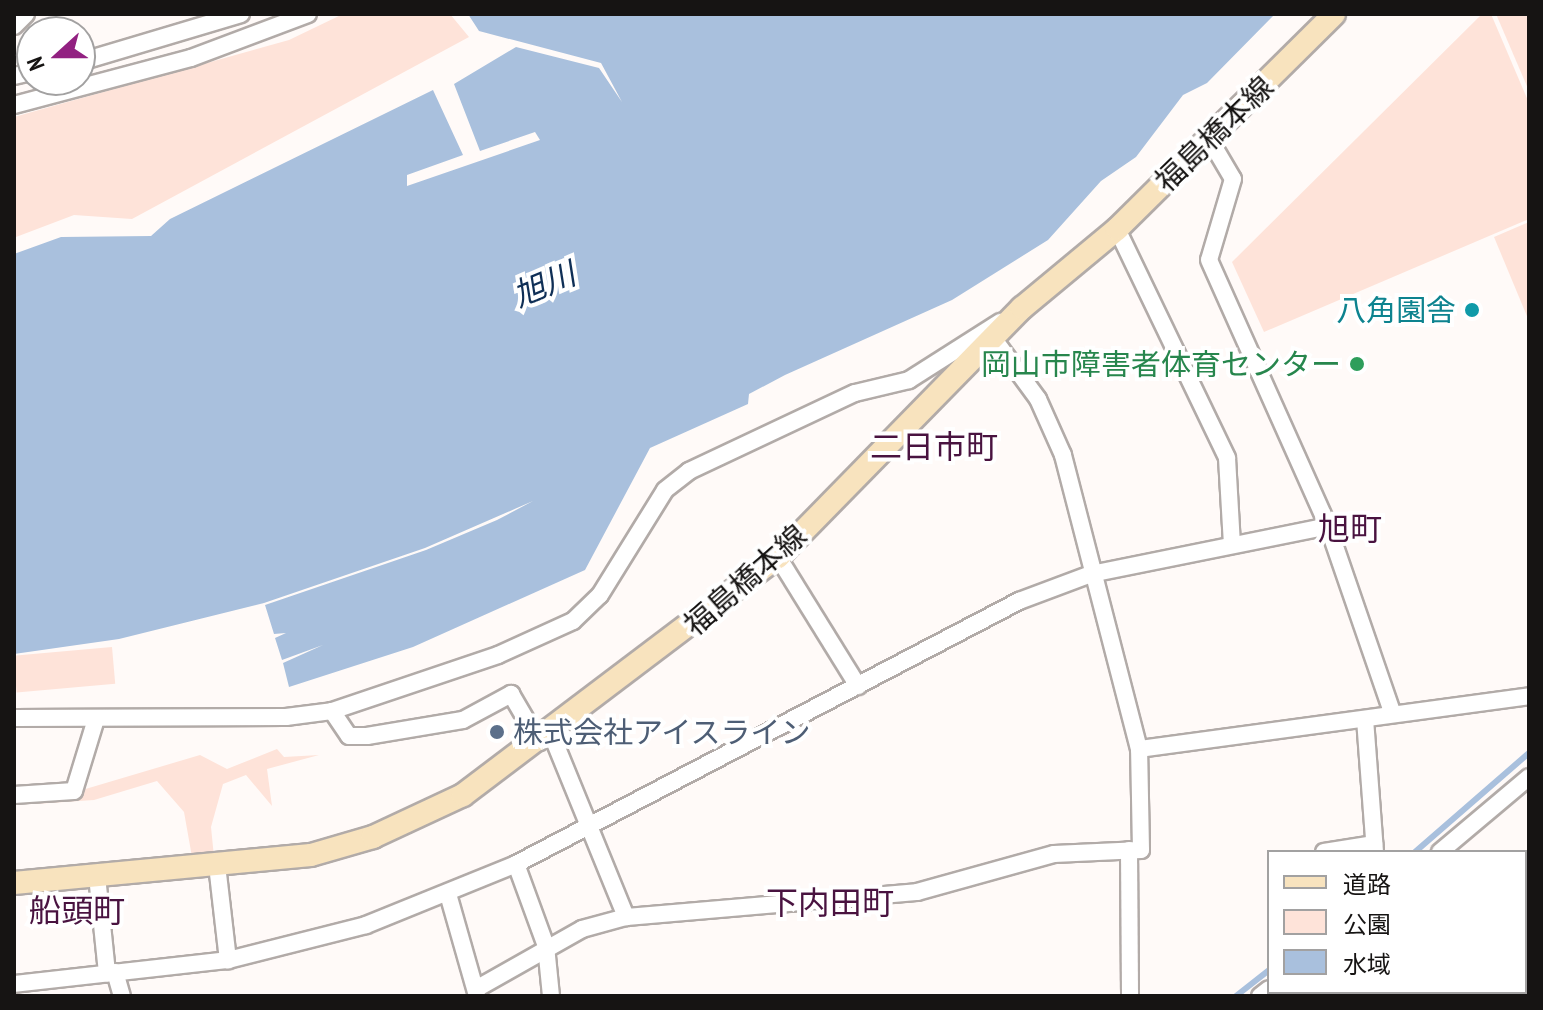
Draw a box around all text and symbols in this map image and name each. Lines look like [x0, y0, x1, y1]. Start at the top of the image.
north arrow [16, 16, 96, 96]
text: N [20, 53, 51, 74]
street label: 福島橋本線 [1148, 69, 1280, 199]
water label: 旭川 [507, 254, 581, 314]
place label: 八角園舎 [1336, 292, 1456, 328]
marker: 八角園舎 [1463, 301, 1481, 319]
place label: 岡山市障害者体育センター [981, 346, 1341, 382]
marker: 岡山市障害者体育センター [1348, 355, 1366, 373]
district label: 二日市町 [870, 427, 998, 465]
district label: 旭町 [1318, 509, 1382, 547]
street label: 福島橋本線 [677, 517, 813, 643]
place label: 株式会社アイスライン [513, 714, 813, 750]
marker: 株式会社アイスライン [488, 723, 506, 741]
legend [1267, 850, 1527, 994]
text: 道路 [1343, 869, 1391, 900]
district label: 下内田町 [766, 883, 894, 921]
district label: 船頭町 [29, 891, 125, 929]
text: 公園 [1343, 909, 1391, 940]
text: 水域 [1343, 949, 1391, 980]

